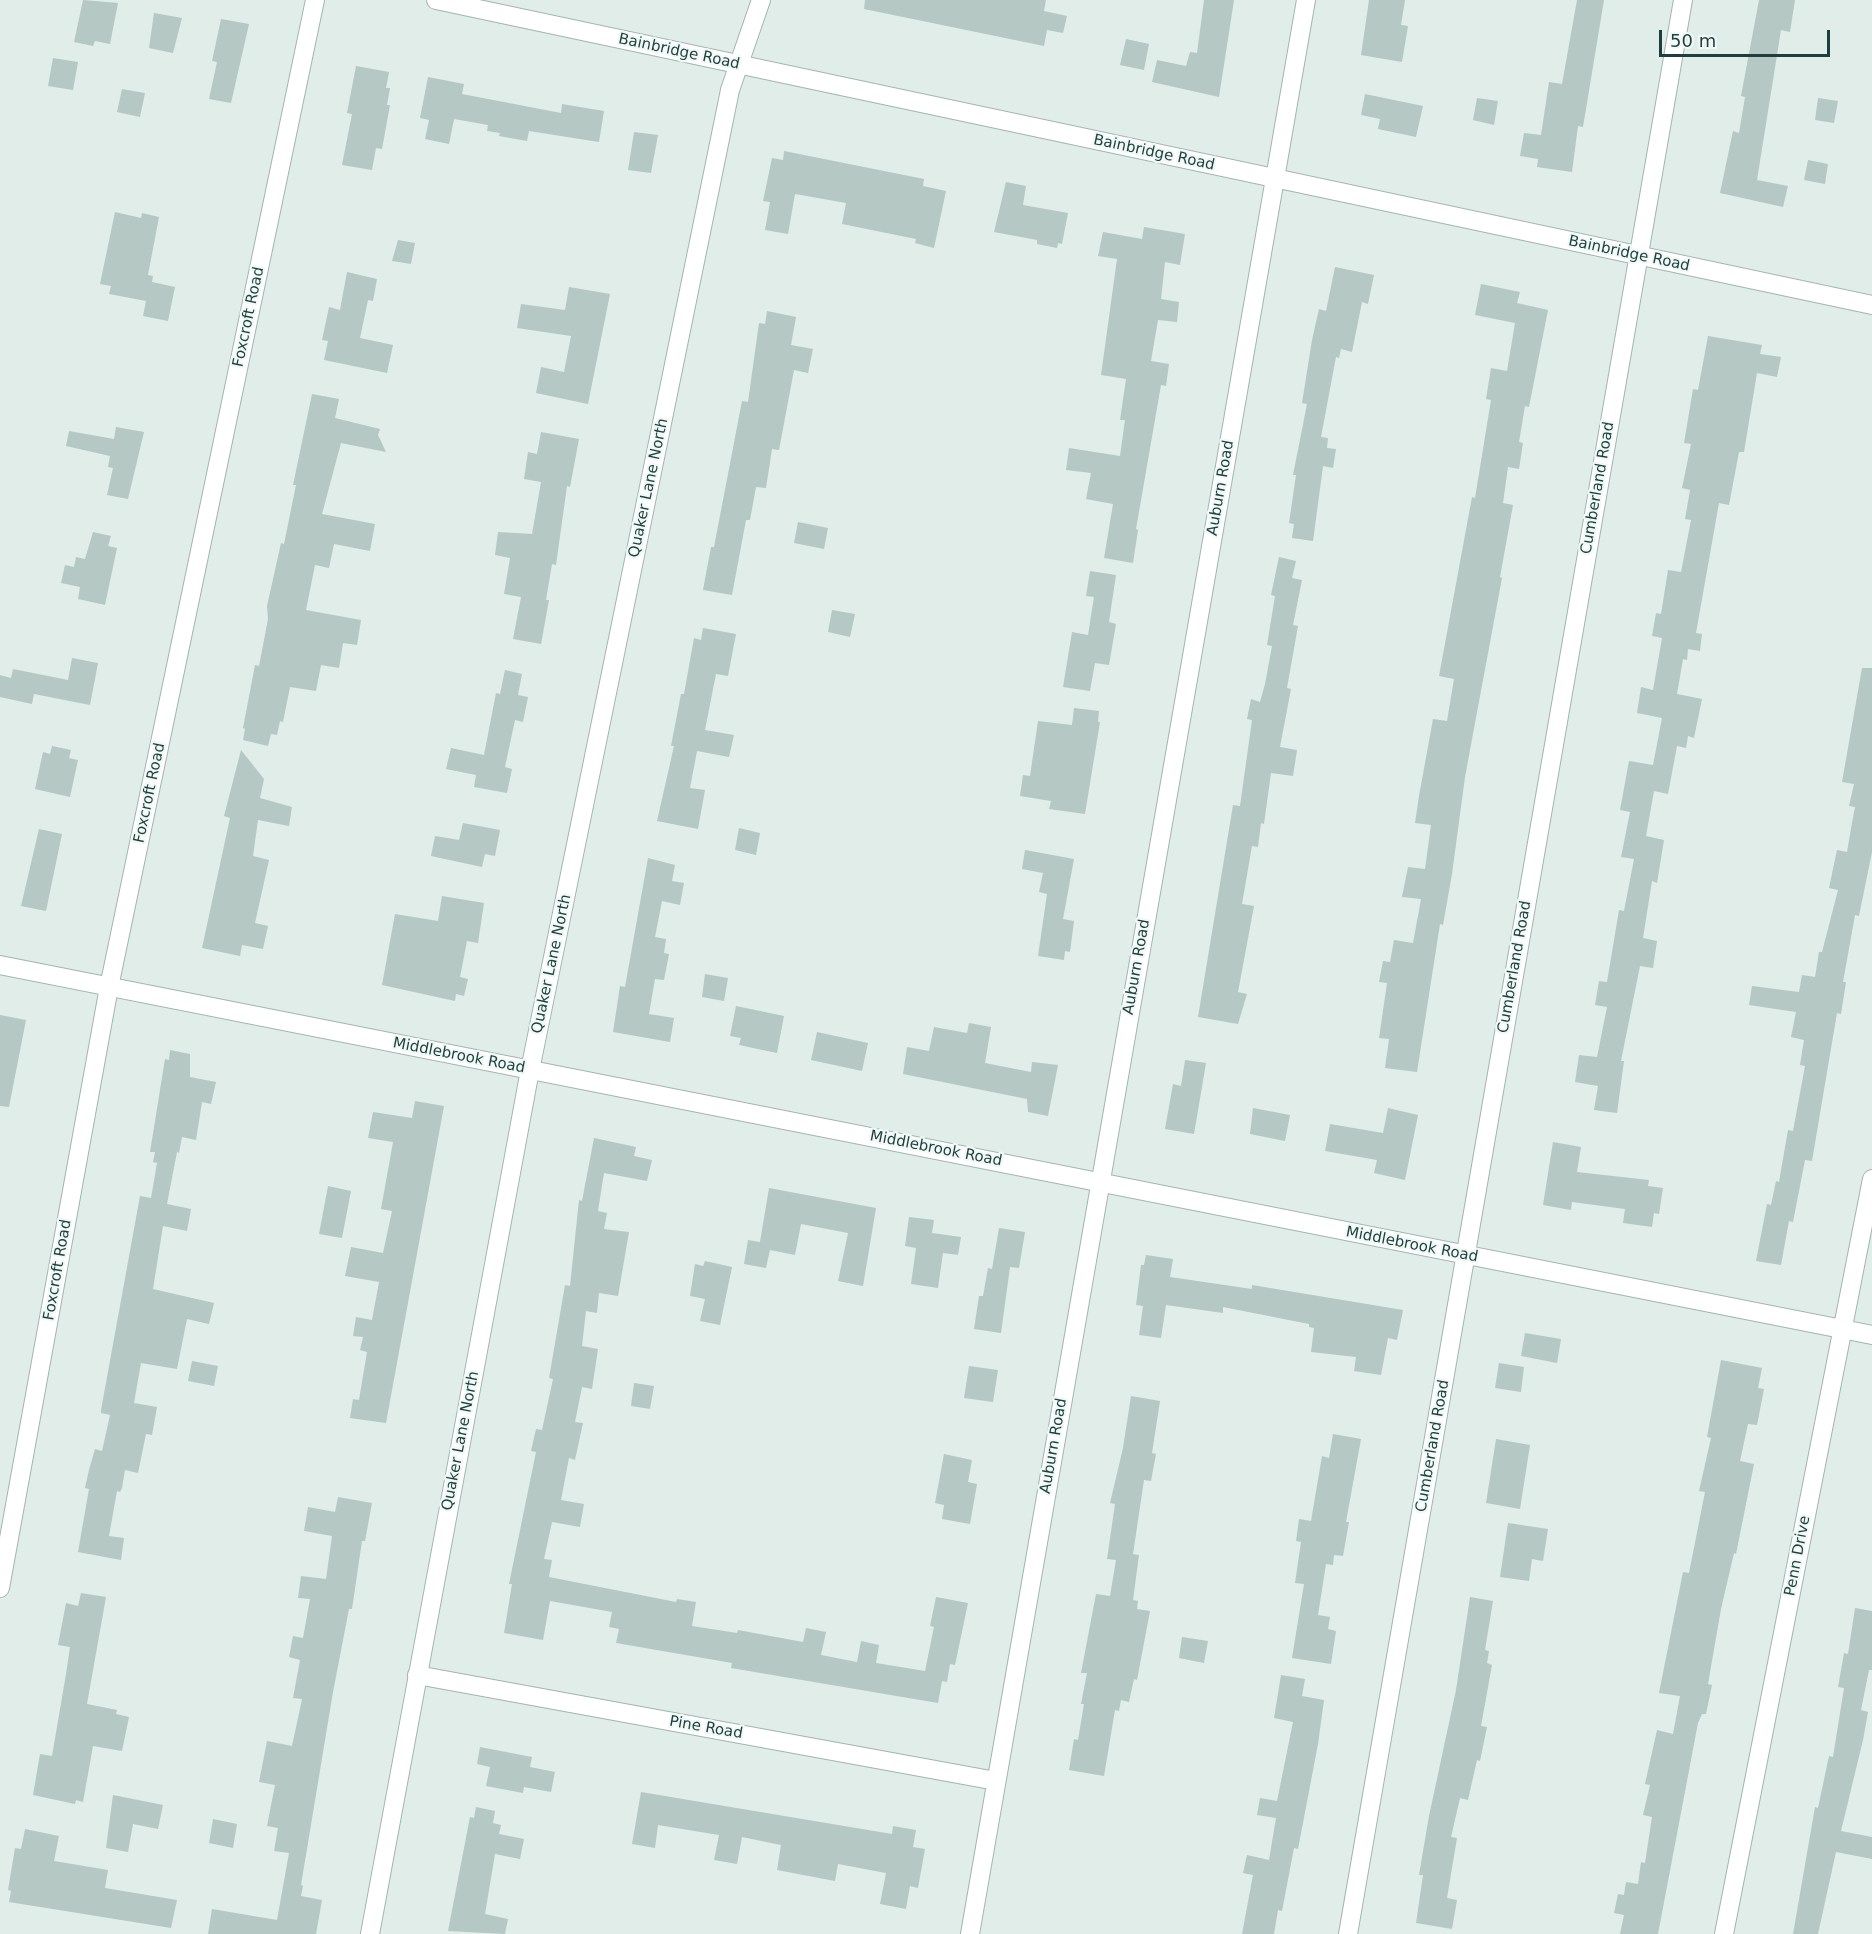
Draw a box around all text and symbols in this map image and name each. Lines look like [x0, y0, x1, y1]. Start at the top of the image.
scale bar [1662, 18, 1833, 56]
street label: Bainbridge Road [617, 30, 741, 74]
text: 50 m [1670, 30, 1716, 51]
street label: Bainbridge Road [1092, 131, 1216, 175]
street label: Bainbridge Road [1567, 232, 1691, 276]
street label: Foxcroft Road [230, 265, 268, 369]
street label: Quaker Lane North [625, 417, 673, 559]
street label: Cumberland Road [1577, 420, 1619, 556]
street label: Auburn Road [1204, 439, 1238, 537]
street label: Foxcroft Road [131, 741, 169, 845]
street label: Quaker Lane North [528, 893, 576, 1035]
street label: Cumberland Road [1494, 899, 1536, 1035]
street label: Auburn Road [1120, 918, 1154, 1016]
street label: Middlebrook Road [391, 1034, 527, 1078]
street label: Middlebrook Road [868, 1127, 1004, 1171]
street label: Foxcroft Road [40, 1218, 76, 1322]
street label: Middlebrook Road [1344, 1223, 1480, 1267]
street label: Quaker Lane North [439, 1370, 483, 1512]
street label: Cumberland Road [1412, 1378, 1454, 1514]
street label: Auburn Road [1037, 1397, 1071, 1495]
street label: Penn Drive [1781, 1514, 1815, 1598]
street label: Pine Road [668, 1713, 744, 1743]

